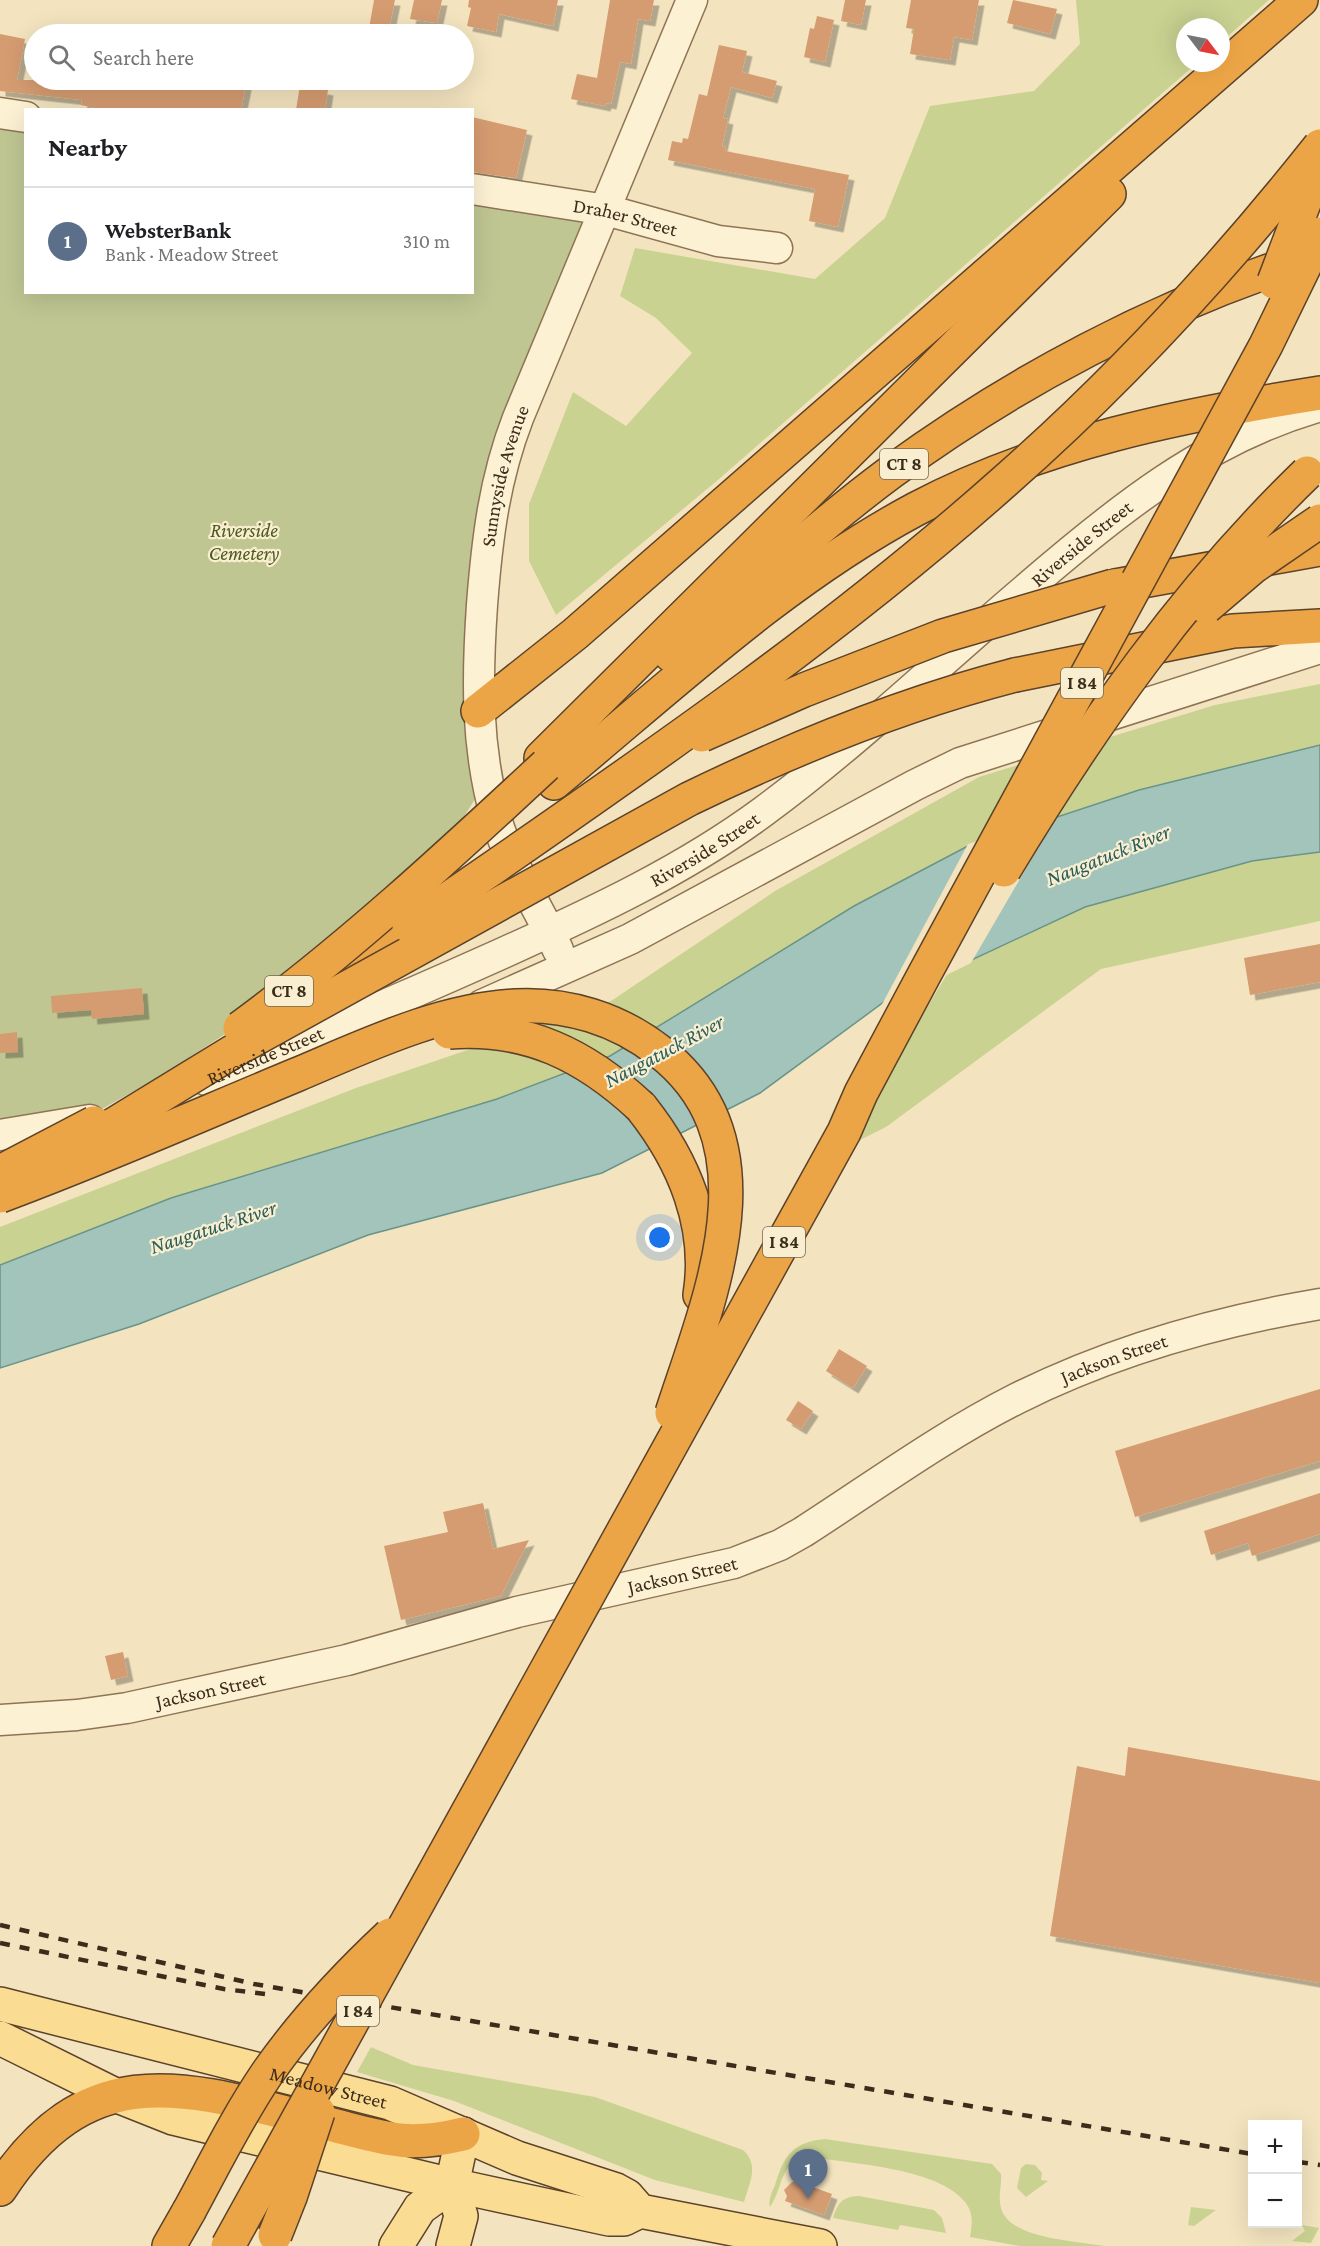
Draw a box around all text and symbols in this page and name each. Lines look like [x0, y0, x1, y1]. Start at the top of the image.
north arrow [1176, 18, 1230, 72]
search box [24, 24, 474, 90]
icon: search [45, 41, 78, 74]
text: Search here [93, 45, 194, 70]
text: Nearby [48, 133, 127, 162]
street label: Draher Street [572, 194, 680, 240]
text: WebsterBank [105, 218, 231, 243]
text: 1 [64, 230, 71, 252]
text: 310 m [403, 230, 450, 252]
text: Bank · Meadow Street [105, 243, 278, 265]
street label: Sunnyside Avenue [477, 402, 533, 548]
road number: CT 8 [880, 449, 928, 479]
street label: Riverside Street [1026, 495, 1137, 591]
park label: Riverside Cemetery [209, 519, 279, 565]
road number: I 84 [1061, 668, 1103, 698]
street label: Riverside Street [646, 807, 764, 891]
water label: Naugatuck River [1043, 819, 1174, 891]
road number: CT 8 [265, 976, 313, 1006]
water label: Naugatuck River [600, 1009, 728, 1092]
street label: Riverside Street [204, 1021, 327, 1089]
water label: Naugatuck River [147, 1195, 280, 1259]
your location [645, 1223, 674, 1252]
road number: I 84 [763, 1227, 805, 1257]
street label: Jackson Street [1055, 1329, 1170, 1390]
street label: Jackson Street [623, 1552, 740, 1599]
street label: Jackson Street [151, 1667, 268, 1714]
road number: I 84 [337, 1996, 379, 2026]
street label: Meadow Street [267, 2062, 390, 2113]
map controls [1248, 2120, 1302, 2228]
button: + [1248, 2120, 1302, 2174]
pin: 1 [788, 2150, 828, 2199]
button: − [1248, 2174, 1302, 2228]

